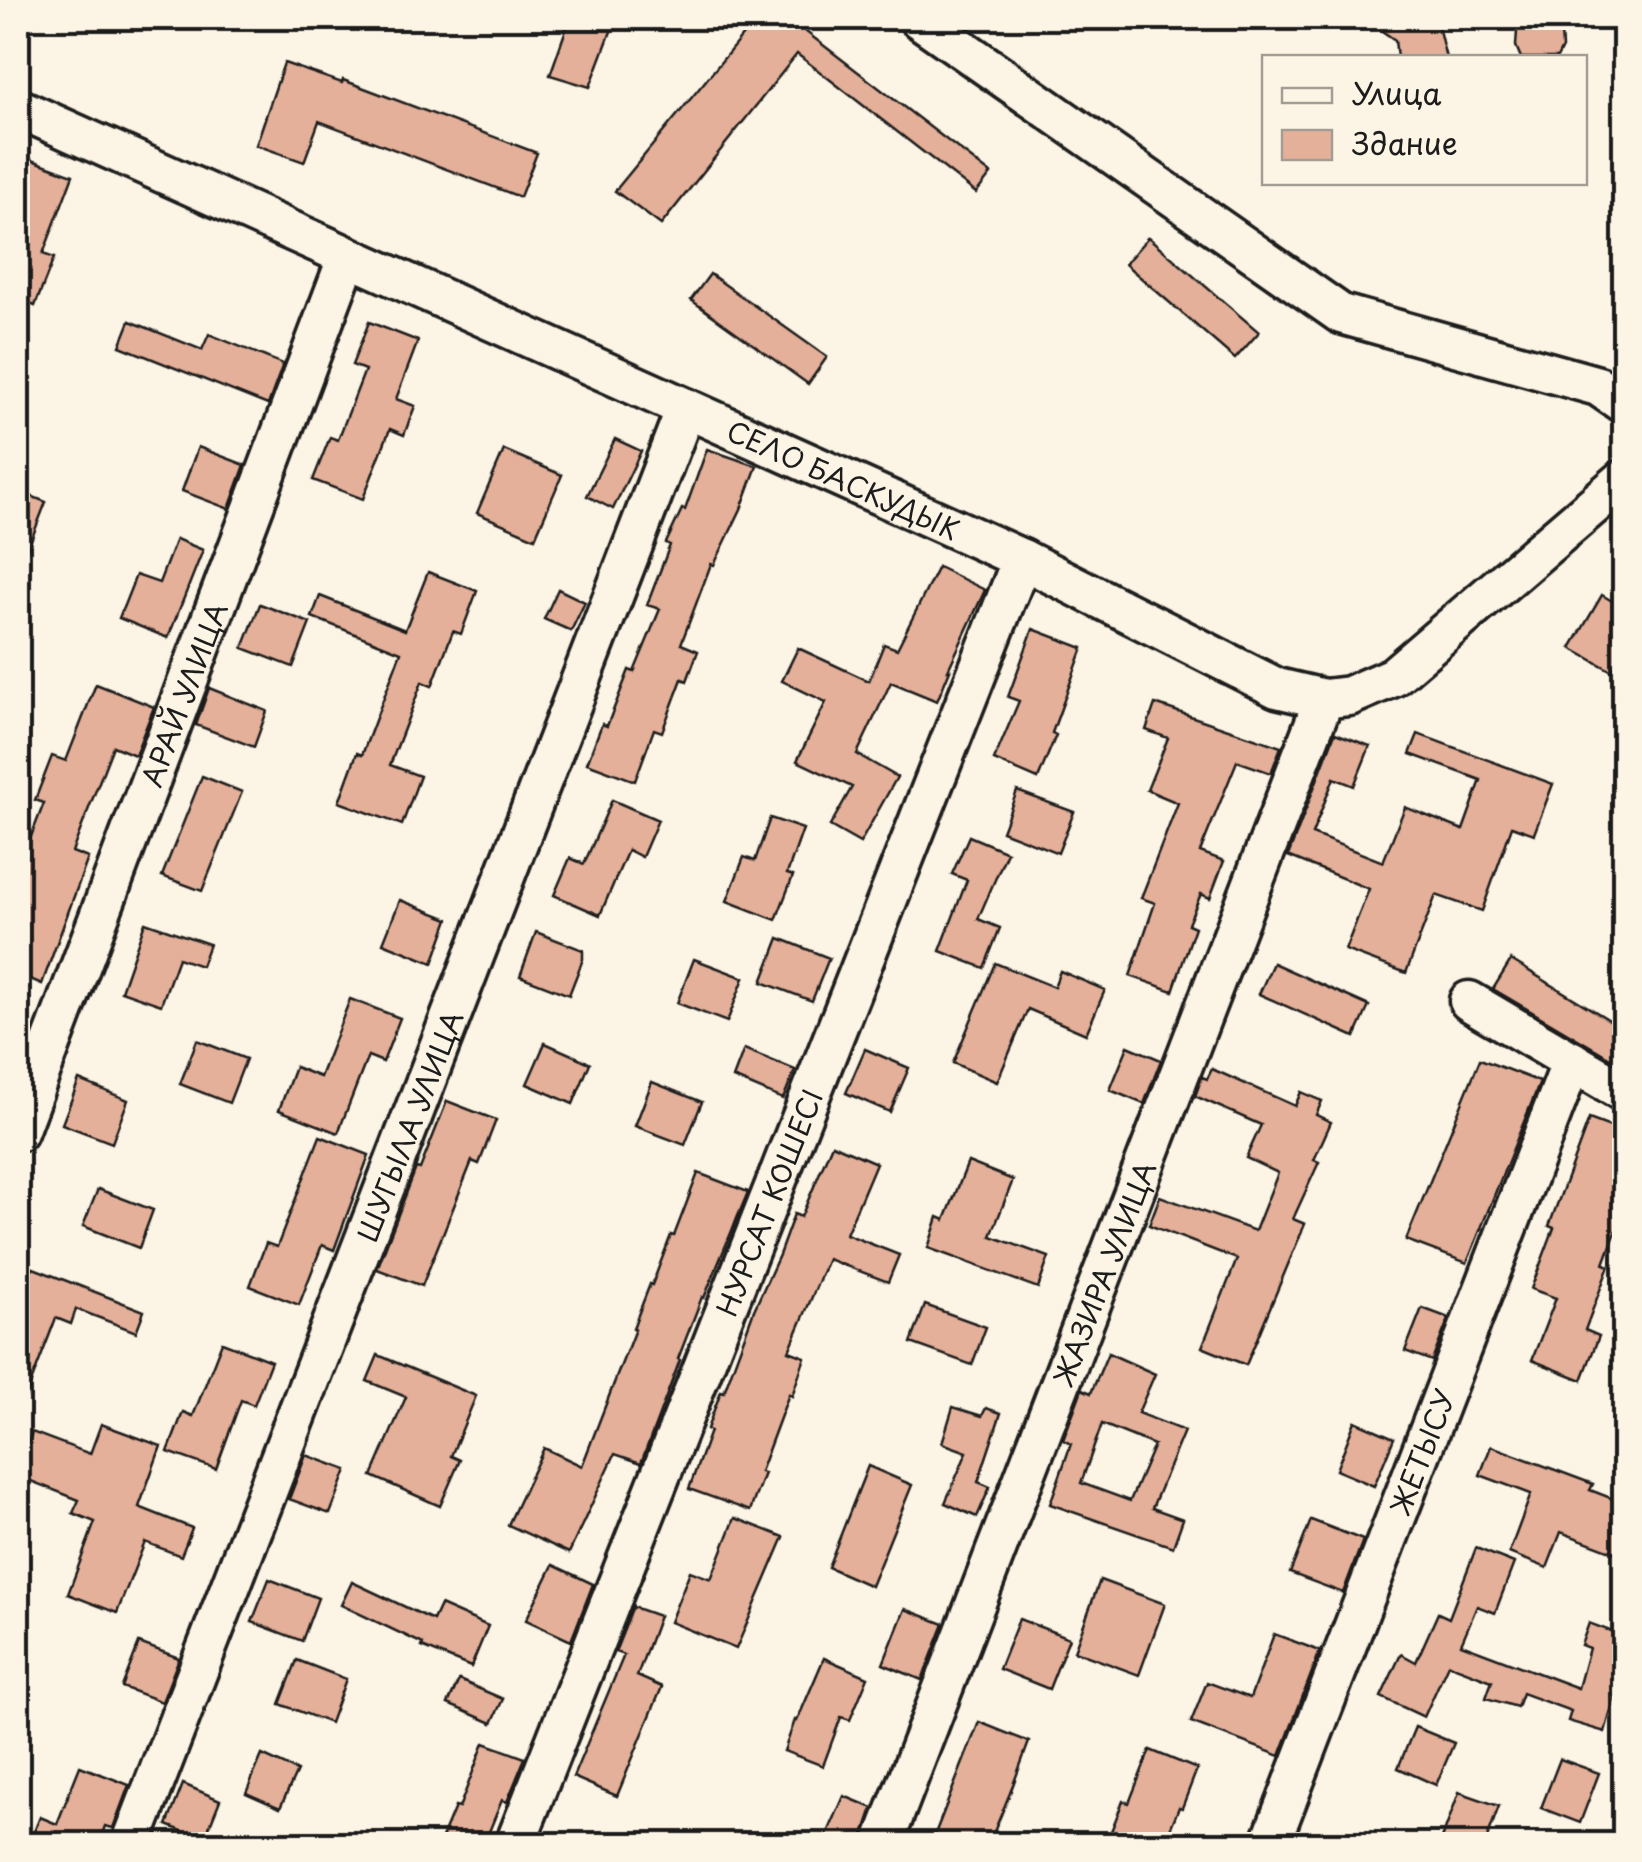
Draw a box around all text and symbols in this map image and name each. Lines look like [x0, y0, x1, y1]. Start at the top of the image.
legend [1262, 55, 1587, 185]
text: Улица [1352, 70, 1442, 115]
text: Здание [1352, 120, 1458, 165]
street label: СЕЛО БАСКУДЫК [720, 408, 967, 550]
street label: АРАЙ УЛИЦА [129, 596, 237, 792]
street label: ШУГЫЛА УЛИЦА [344, 1004, 473, 1248]
street label: НУРСАТ КОШЕСI [704, 1082, 833, 1322]
street label: ЖАЗИРА УЛИЦА [1040, 1154, 1166, 1391]
street label: ЖЕТЫСУ [1378, 1383, 1465, 1521]

